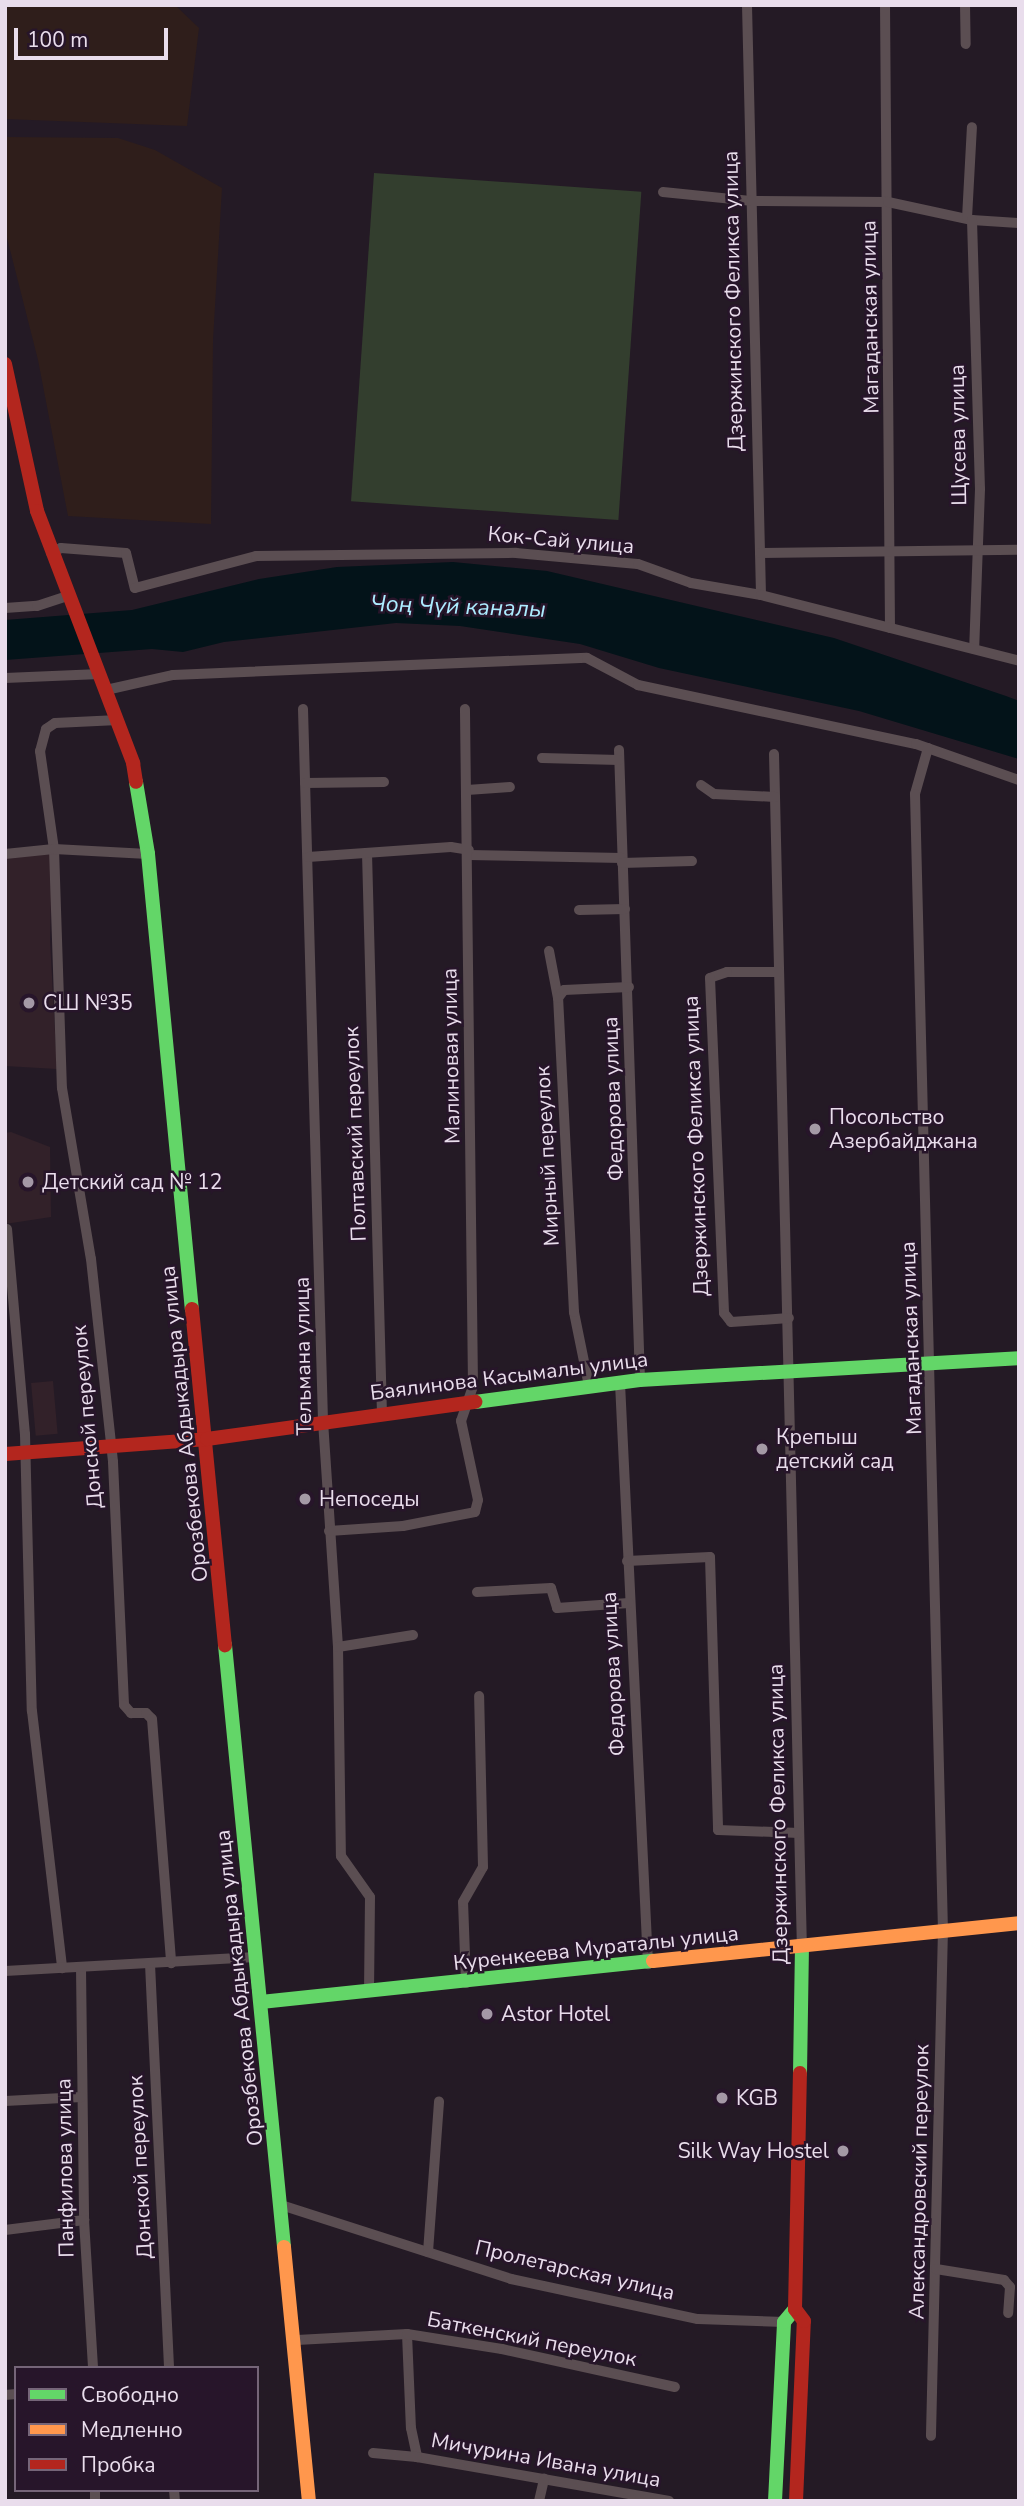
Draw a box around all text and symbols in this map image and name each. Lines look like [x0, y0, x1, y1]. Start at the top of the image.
scale bar [18, 14, 172, 58]
text: 100 m [27, 26, 88, 54]
street label: Дзержинского Феликса улица [718, 150, 748, 452]
street label: Магаданская улица [856, 220, 884, 414]
street label: Щусева улица [944, 364, 972, 506]
street label: Кок-Сай улица [487, 521, 635, 559]
water label: Чоң Чүй каналы [370, 590, 546, 624]
street label: Малиновая улица [437, 968, 465, 1144]
place label: СШ №35 [43, 990, 133, 1016]
marker: СШ №35 [21, 995, 37, 1011]
street label: Дзержинского Феликса улица [678, 995, 714, 1297]
street label: Федорова улица [598, 1016, 628, 1182]
street label: Полтавский переулок [339, 1026, 371, 1242]
street label: Мирный переулок [530, 1065, 564, 1247]
place label: Посольство Азербайджана [829, 1104, 978, 1154]
marker: Посольство Азербайджана [807, 1121, 823, 1137]
place label: Детский сад № 12 [42, 1169, 222, 1195]
marker: Детский сад № 12 [20, 1174, 36, 1190]
street label: Магаданская улица [895, 1241, 927, 1435]
street label: Орозбекова Абдыкадыра улица [155, 1265, 213, 1583]
street label: Тельмана улица [289, 1277, 317, 1435]
street label: Донской переулок [66, 1324, 108, 1510]
street label: Баялинова Касымалы улица [369, 1346, 649, 1406]
place label: Крепыш детский сад [776, 1424, 894, 1474]
marker: Крепыш детский сад [754, 1441, 770, 1457]
place label: Непоседы [319, 1486, 420, 1512]
marker: Непоседы [297, 1491, 313, 1507]
street label: Федорова улица [596, 1591, 630, 1757]
street label: Дзержинского Феликса улица [763, 1663, 793, 1965]
street label: Орозбекова Абдыкадыра улица [210, 1829, 268, 2147]
street label: Куренкеева Мураталы улица [452, 1920, 740, 1976]
place label: Astor Hotel [501, 2001, 610, 2027]
marker: Astor Hotel [479, 2006, 495, 2022]
street label: Александровский переулок [904, 2044, 934, 2320]
street label: Донской переулок [123, 2075, 157, 2259]
street label: Панфилова улица [51, 2078, 79, 2258]
place label: KGB [736, 2085, 778, 2111]
marker: KGB [714, 2090, 730, 2106]
place label: Silk Way Hostel [678, 2138, 829, 2164]
marker: Silk Way Hostel [835, 2143, 851, 2159]
street label: Пролетарская улица [473, 2235, 677, 2305]
street label: Баткенский переулок [425, 2306, 639, 2372]
legend [14, 2366, 259, 2492]
text: Свободно [81, 2381, 179, 2409]
text: Медленно [81, 2416, 183, 2444]
street label: Мичурина Ивана улица [429, 2427, 663, 2493]
text: Пробка [81, 2451, 155, 2479]

